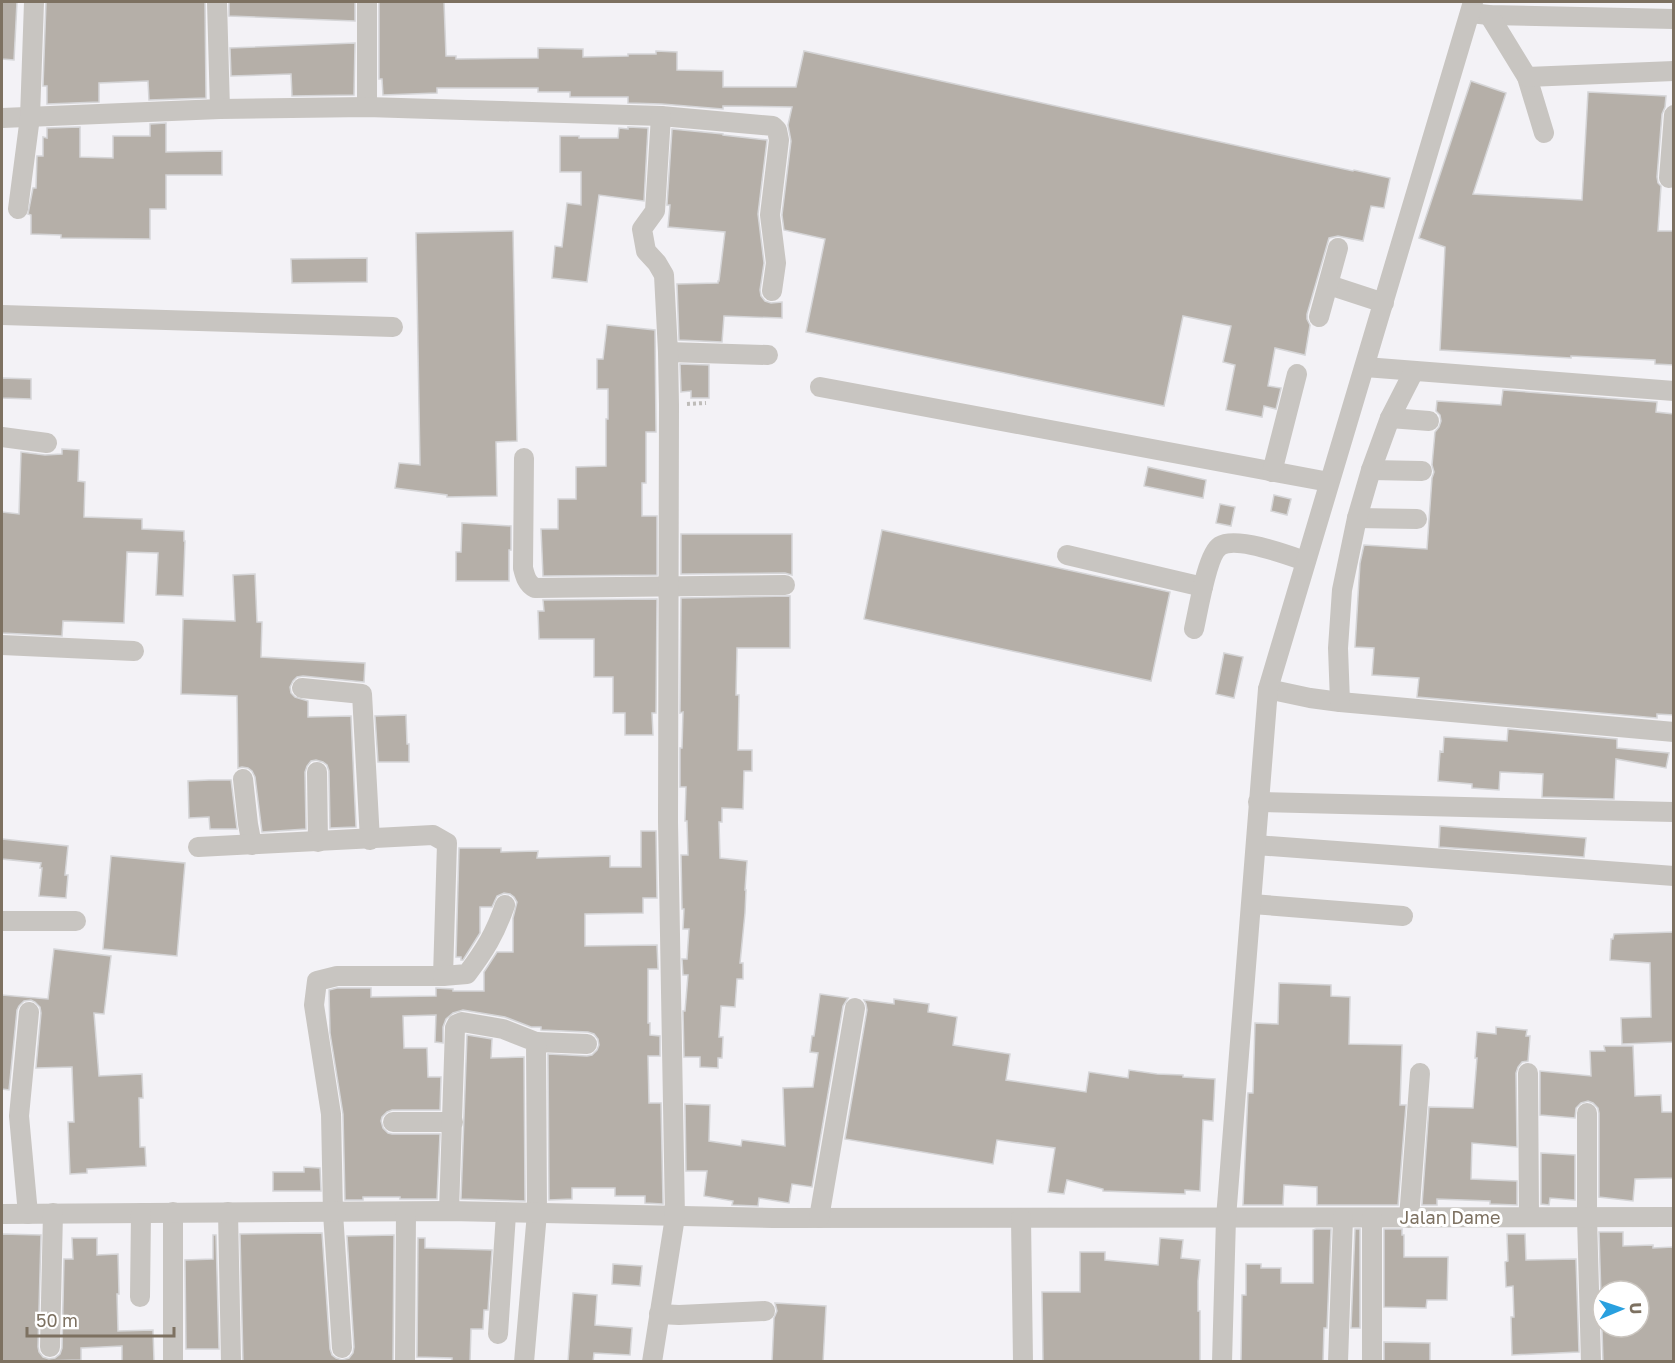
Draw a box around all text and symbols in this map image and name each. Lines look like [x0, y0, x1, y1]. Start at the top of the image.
street label: Jalan Dame [1400, 1206, 1500, 1228]
north arrow [1591, 1279, 1651, 1339]
scale bar [27, 1300, 174, 1338]
text: U [1626, 1302, 1646, 1315]
text: 50 m [36, 1309, 78, 1331]

